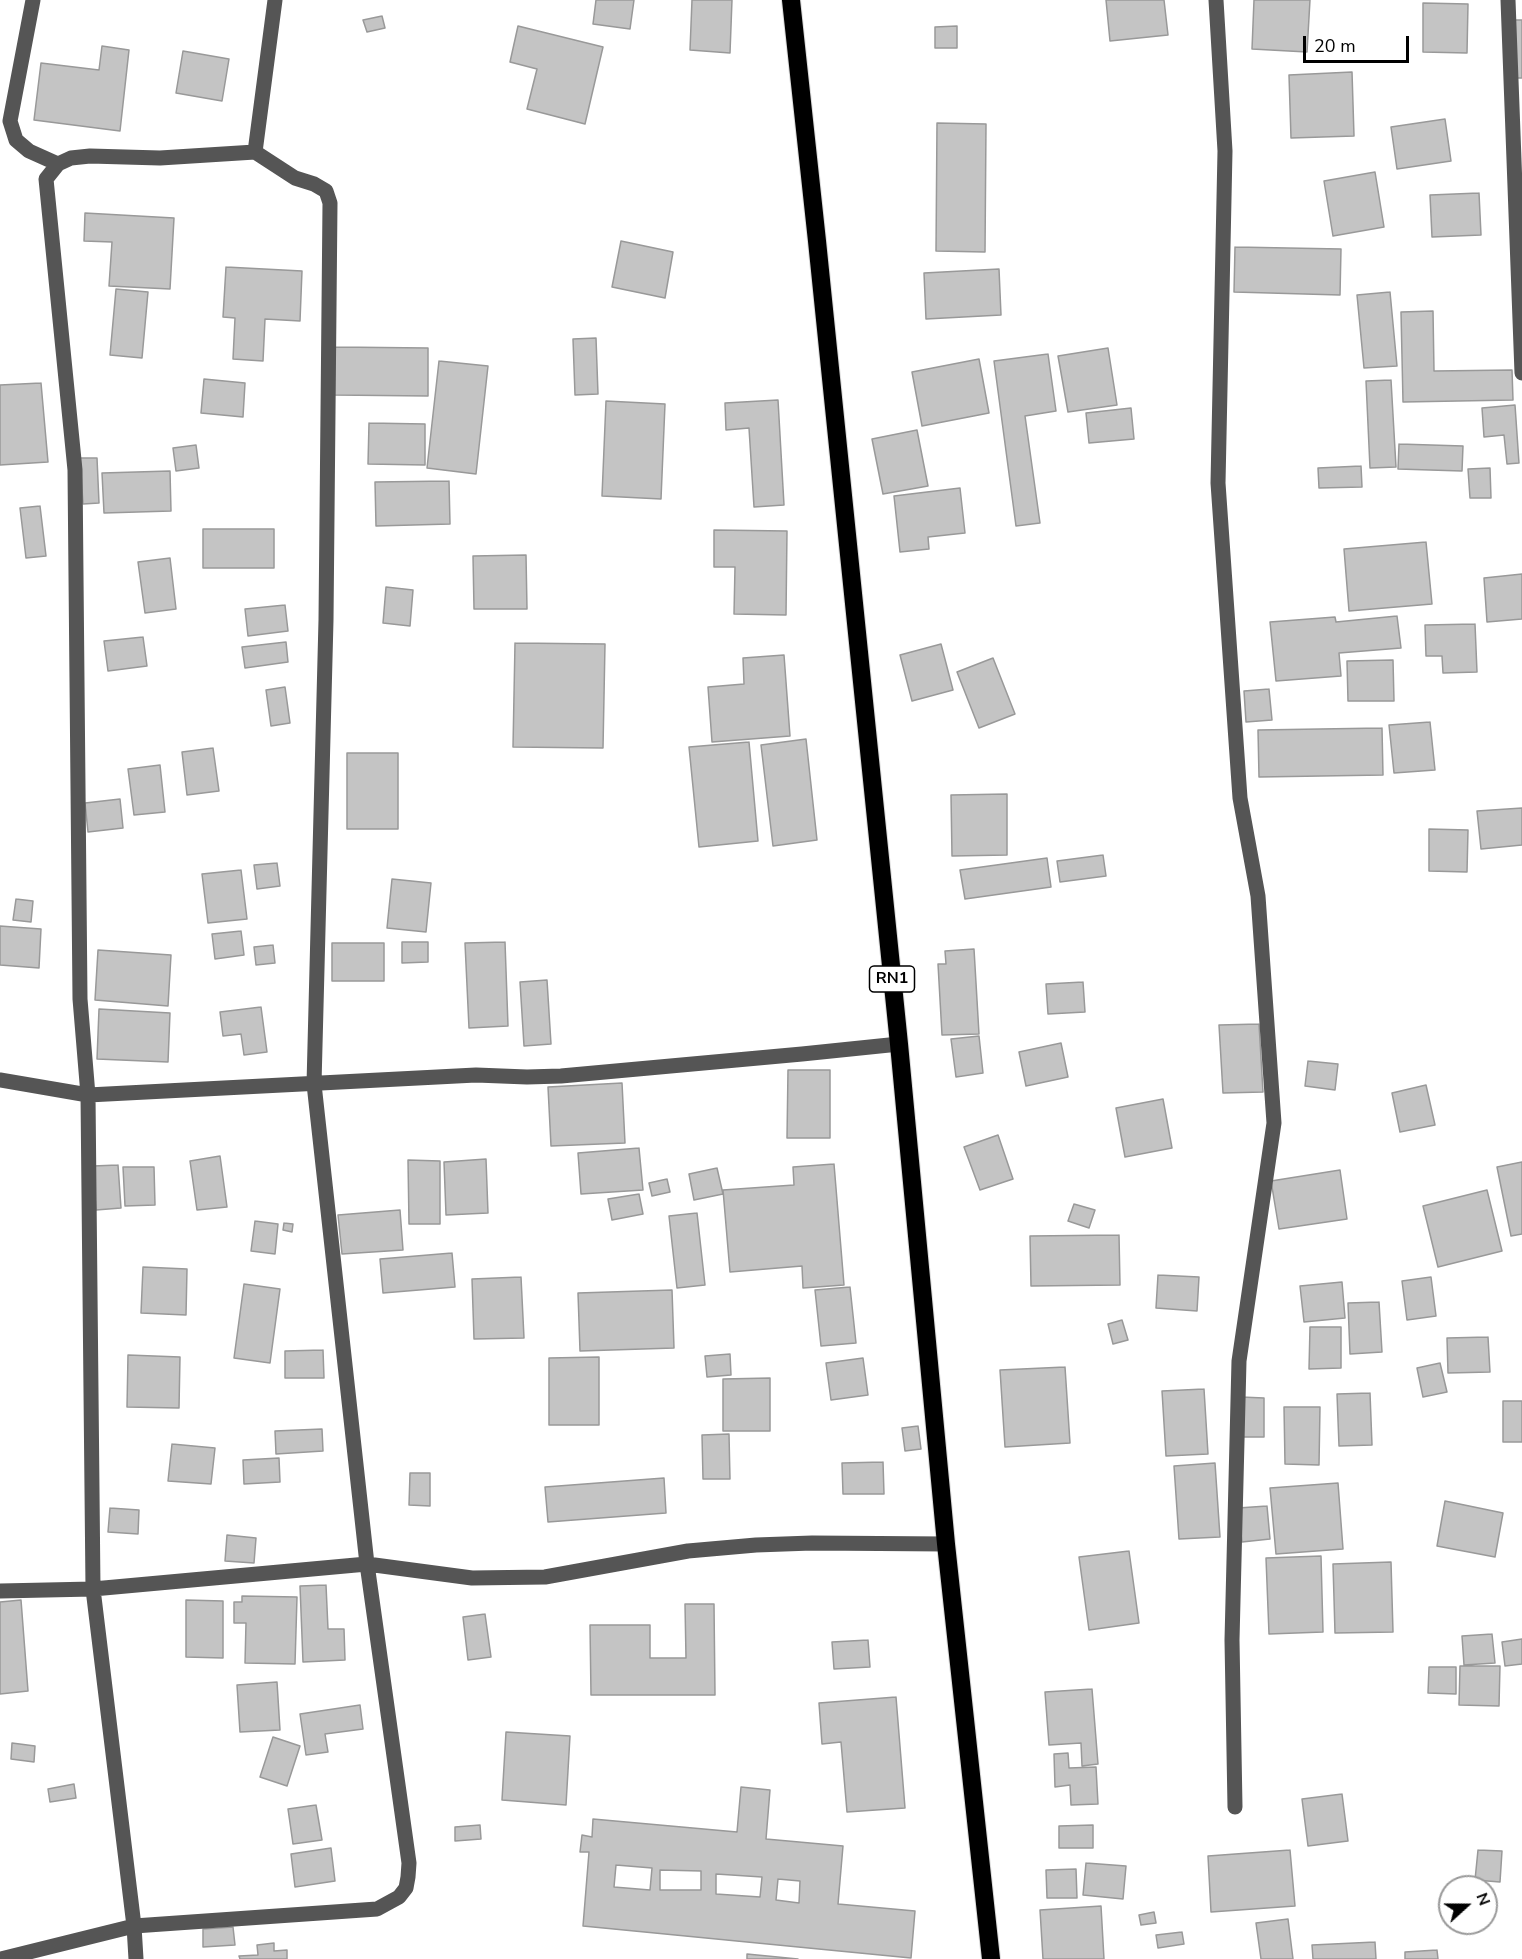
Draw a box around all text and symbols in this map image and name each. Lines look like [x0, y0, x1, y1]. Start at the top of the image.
scale bar [1306, 24, 1412, 62]
text: 20 m [1314, 34, 1356, 58]
road number: RN1 [870, 966, 914, 992]
north arrow [1438, 1875, 1498, 1935]
text: N [1471, 1890, 1495, 1909]

